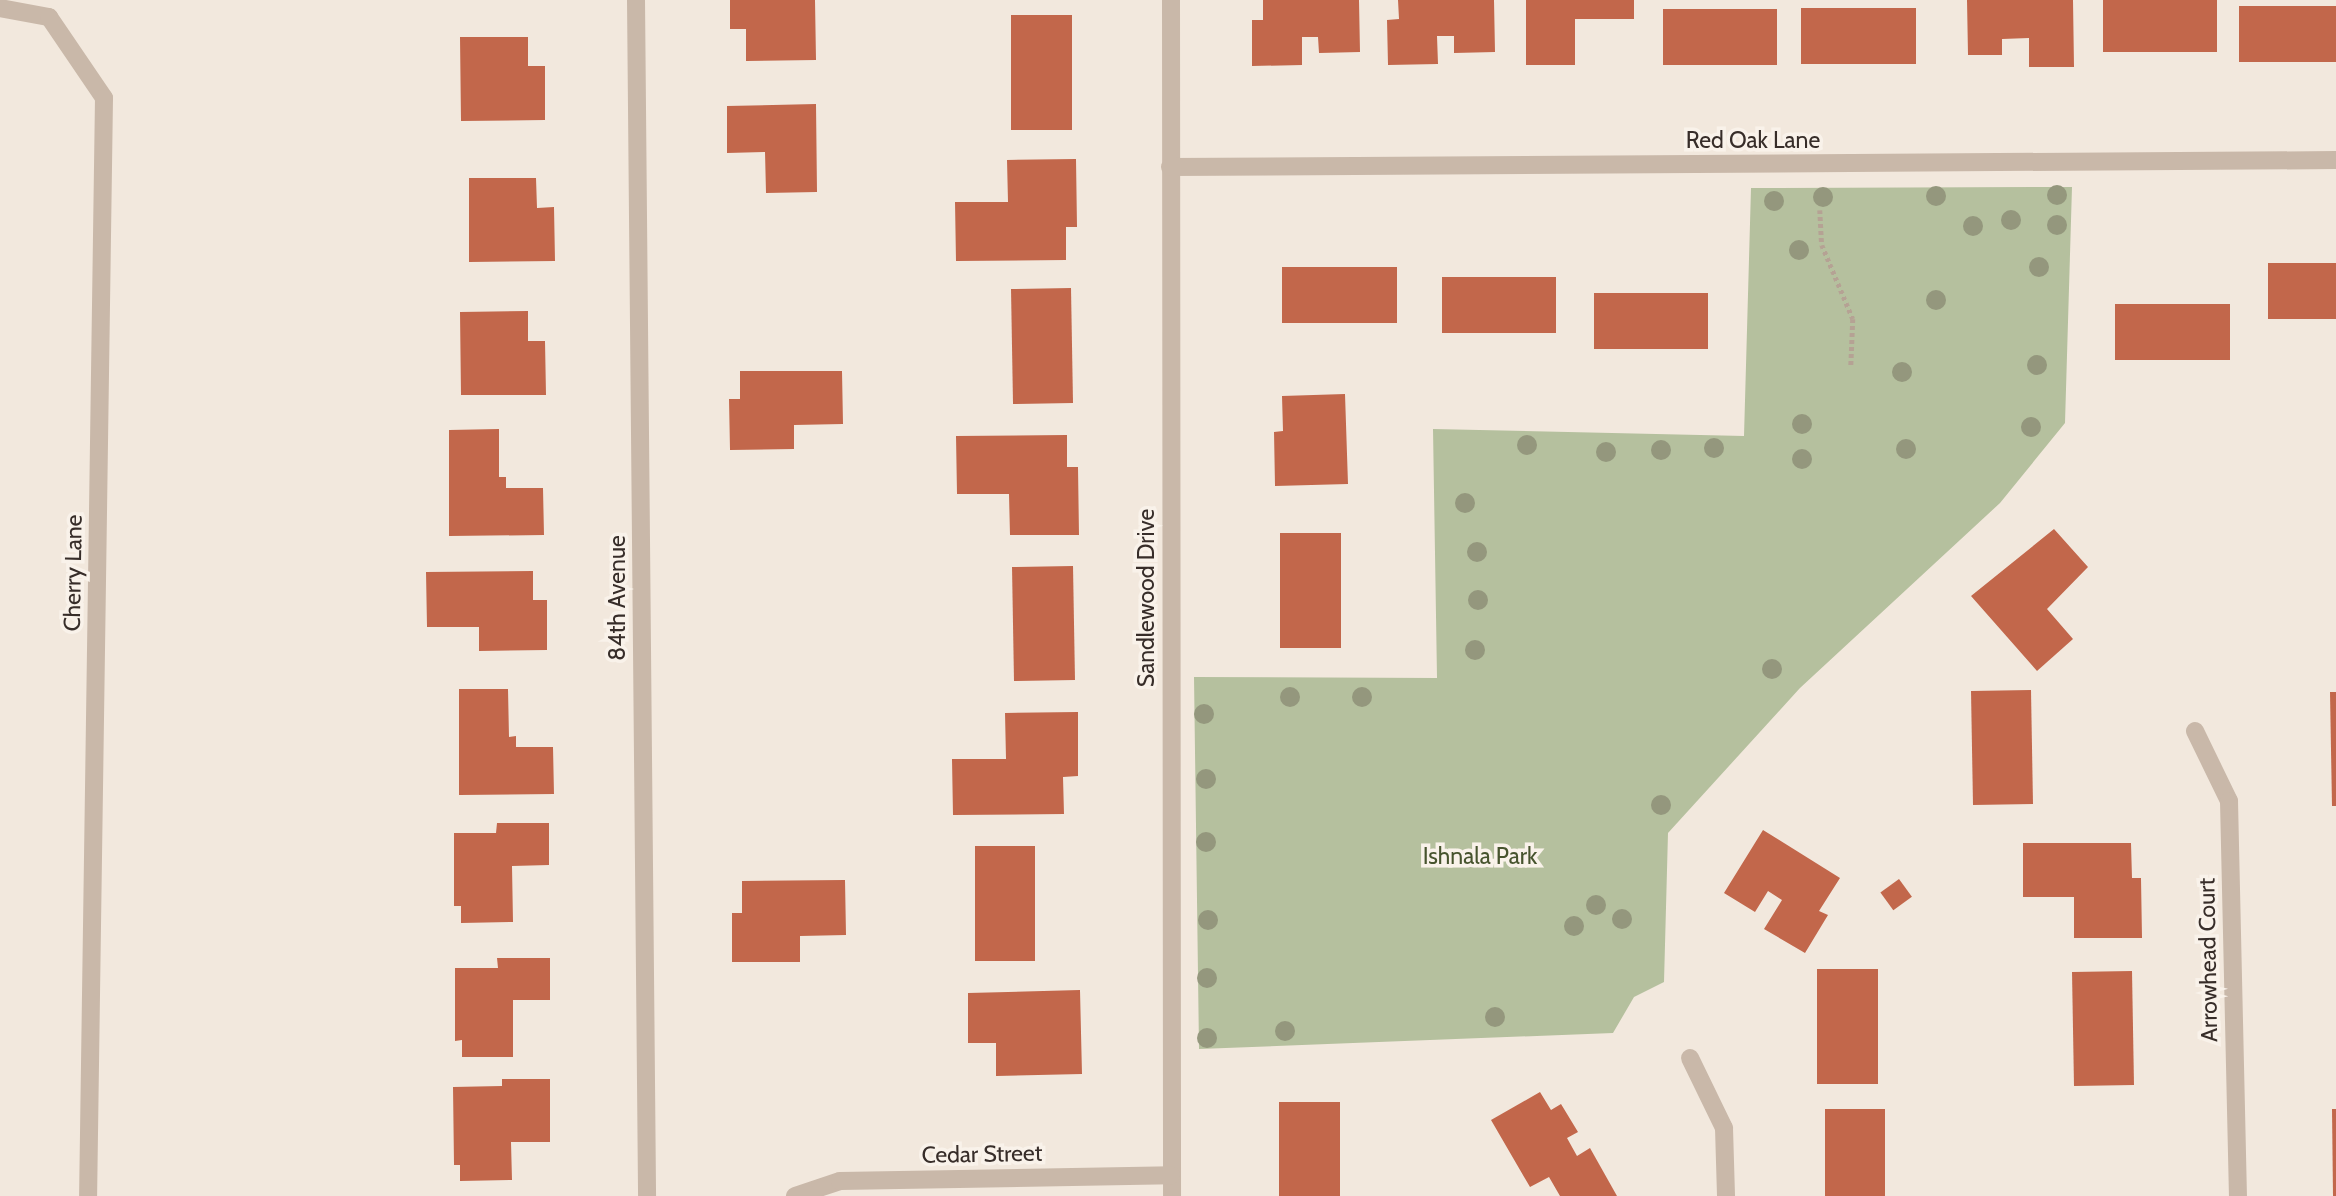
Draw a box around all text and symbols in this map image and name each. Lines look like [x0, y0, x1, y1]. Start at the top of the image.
street label: Red Oak Lane [1686, 126, 1820, 154]
street label: Sandlewood Drive [1132, 509, 1160, 687]
street label: Cherry Lane [58, 514, 88, 632]
street label: 84th Avenue [603, 535, 631, 661]
park label: Ishnala Park [1423, 842, 1537, 870]
street label: Arrowhead Court [2193, 878, 2223, 1042]
street label: Cedar Street [921, 1139, 1043, 1169]

